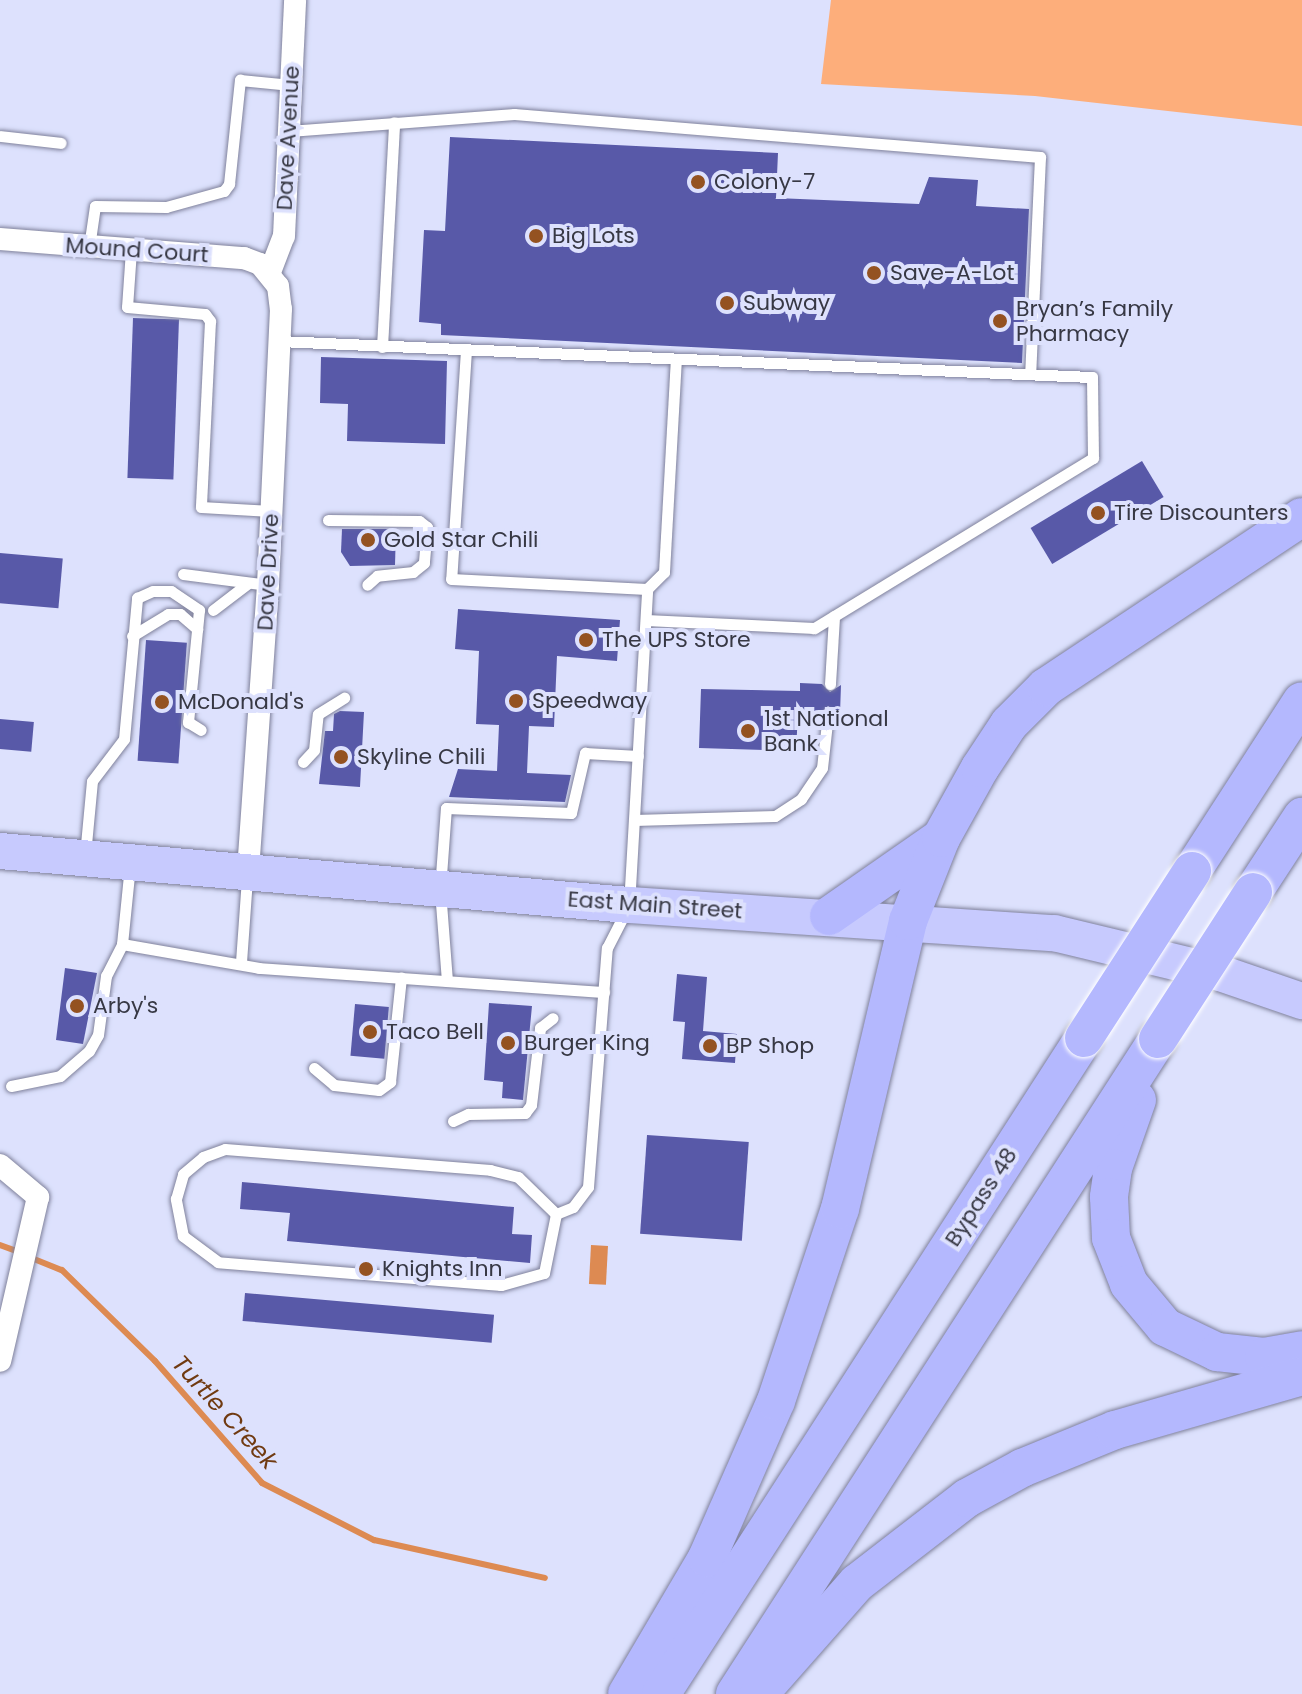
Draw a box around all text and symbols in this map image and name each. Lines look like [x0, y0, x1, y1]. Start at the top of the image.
street label: Dave Avenue [271, 65, 305, 211]
place label: Colony-7 [714, 169, 815, 195]
marker: Colony-7 [689, 173, 707, 191]
place label: Big Lots [552, 223, 635, 249]
marker: Big Lots [527, 227, 545, 245]
street label: Mound Court [65, 232, 209, 268]
place label: Save-A-Lot [890, 260, 1014, 286]
marker: Save-A-Lot [865, 264, 883, 282]
place label: Subway [743, 290, 830, 316]
marker: Subway [718, 294, 736, 312]
place label: Bryan’s Family Pharmacy [1016, 295, 1173, 346]
marker: Bryan’s Family Pharmacy [991, 312, 1009, 330]
place label: Tire Discounters [1114, 500, 1288, 526]
marker: Tire Discounters [1089, 504, 1107, 522]
street label: Dave Drive [252, 513, 284, 631]
place label: Gold Star Chili [384, 527, 539, 553]
marker: Gold Star Chili [359, 531, 377, 549]
place label: The UPS Store [602, 627, 751, 653]
marker: The UPS Store [577, 631, 595, 649]
place label: Speedway [532, 688, 647, 714]
place label: McDonald's [178, 689, 304, 715]
marker: Speedway [507, 692, 525, 710]
marker: McDonald's [153, 693, 171, 711]
place label: 1st National Bank [764, 705, 889, 756]
marker: 1st National Bank [739, 722, 757, 740]
place label: Skyline Chili [357, 744, 485, 770]
marker: Skyline Chili [332, 748, 350, 766]
street label: East Main Street [567, 886, 743, 924]
place label: Arby's [93, 993, 158, 1019]
marker: Arby's [68, 997, 86, 1015]
place label: Taco Bell [386, 1019, 484, 1045]
marker: Taco Bell [361, 1023, 379, 1041]
place label: Burger King [524, 1030, 650, 1056]
place label: BP Shop [726, 1033, 814, 1059]
marker: Burger King [499, 1034, 517, 1052]
marker: BP Shop [701, 1037, 719, 1055]
street label: Bypass 48 [939, 1143, 1023, 1251]
place label: Knights Inn [382, 1256, 503, 1282]
marker: Knights Inn [357, 1260, 375, 1278]
water label: Turtle Creek [166, 1349, 284, 1475]

